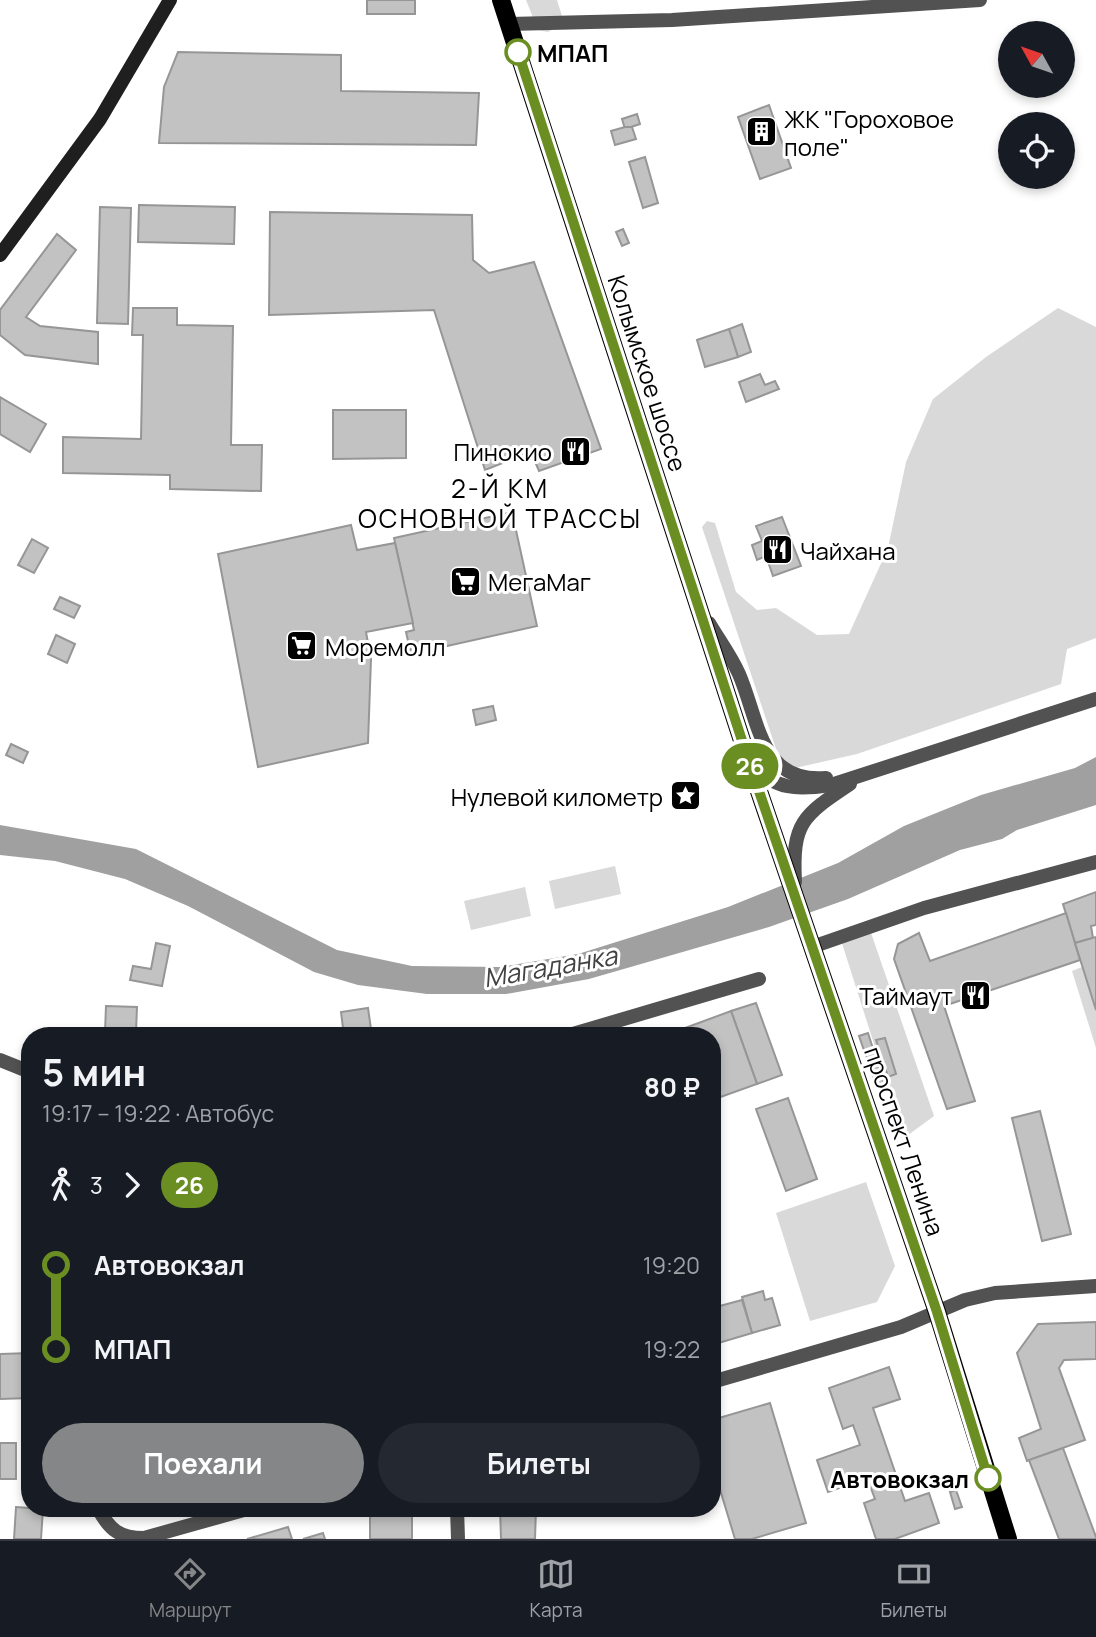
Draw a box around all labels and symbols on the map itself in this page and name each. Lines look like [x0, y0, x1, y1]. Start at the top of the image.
north arrow [998, 21, 1074, 98]
place label: МПАП [537, 36, 608, 69]
marker: МПАП [505, 39, 531, 65]
place label: ЖК "Гороховое поле" [784, 102, 954, 163]
building icon: ЖК "Гороховое поле" [744, 115, 778, 149]
street label: Колымское шоссе [601, 271, 695, 475]
restaurant icon: Пинокио [558, 434, 592, 468]
place label: Пинокио [454, 435, 552, 468]
district label: 2-Й КМ ОСНОВНОЙ ТРАССЫ [358, 470, 642, 536]
restaurant icon: Чайхана [760, 533, 794, 567]
place label: Чайхана [800, 534, 896, 567]
supermarket icon: МегаМаг [448, 564, 482, 598]
place label: МегаМаг [488, 565, 591, 598]
supermarket icon: Моремолл [285, 629, 319, 663]
place label: Моремолл [325, 630, 446, 663]
line badge: 26 [718, 743, 782, 789]
place icon: Нулевой километр [669, 779, 703, 813]
place label: Нулевой километр [451, 780, 663, 813]
water label: Магаданка [480, 936, 621, 995]
restaurant icon: Таймаут [959, 978, 993, 1012]
place label: Таймаут [859, 979, 953, 1012]
street label: проспект Ленина [857, 1042, 953, 1240]
place label: Автовокзал [830, 1462, 969, 1495]
marker: Автовокзал [975, 1465, 1001, 1491]

